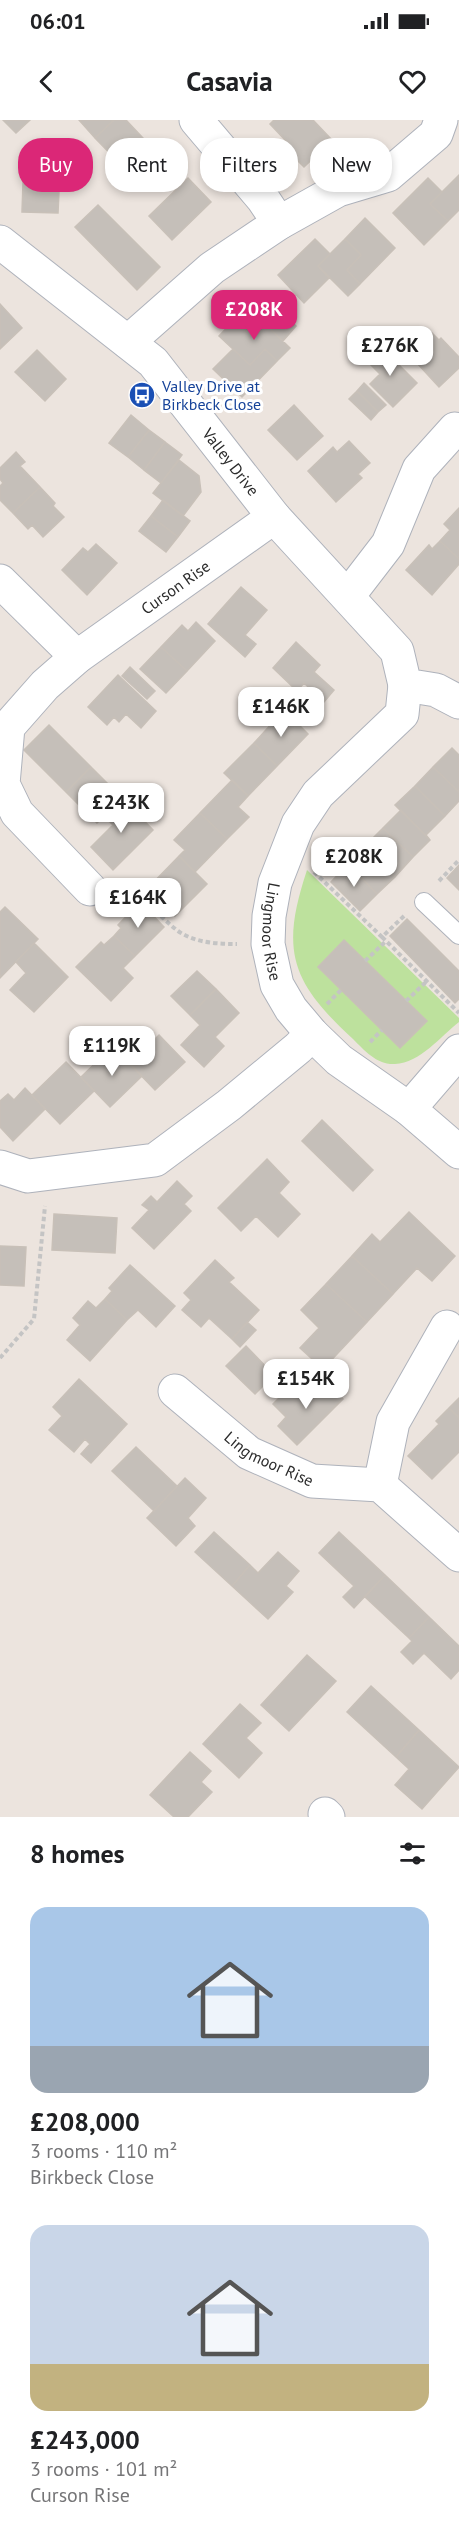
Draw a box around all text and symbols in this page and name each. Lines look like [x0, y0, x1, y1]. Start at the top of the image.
text: 06:01 [30, 7, 86, 35]
text: Casavia [186, 64, 273, 98]
icon: back [30, 65, 63, 98]
icon: heart [396, 65, 429, 98]
chip: Buy [18, 138, 93, 192]
chip: Rent [105, 138, 188, 192]
chip: Filters [200, 138, 298, 192]
chip: New [310, 138, 392, 192]
pin: £208K [212, 290, 296, 341]
text: £208K [225, 296, 283, 322]
pin: £276K [348, 326, 432, 377]
text: £276K [361, 332, 419, 358]
place label: Valley Drive at Birkbeck Close [161, 376, 261, 414]
bus stop icon: Valley Drive at Birkbeck Close [127, 380, 157, 410]
street label: Valley Drive [198, 423, 264, 500]
street label: Curson Rise [137, 556, 214, 618]
pin: £146K [239, 687, 323, 738]
text: £146K [252, 693, 310, 719]
pin: £243K [79, 783, 163, 834]
text: £243K [92, 789, 150, 815]
pin: £208K [312, 837, 396, 888]
text: £208K [325, 843, 383, 869]
pin: £164K [96, 878, 180, 929]
street label: Lingmoor Rise [258, 881, 286, 982]
text: £164K [109, 884, 167, 910]
pin: £119K [70, 1026, 154, 1077]
text: £119K [83, 1032, 141, 1058]
pin: £154K [264, 1359, 348, 1410]
text: £154K [277, 1365, 335, 1391]
street label: Lingmoor Rise [220, 1427, 317, 1490]
text: 8 homes [30, 1837, 125, 1870]
icon: filters [396, 1837, 429, 1870]
icon: home [176, 1946, 284, 2054]
text: £208,000 [30, 2105, 140, 2138]
text: 3 rooms · 110 m² [30, 2138, 177, 2164]
text: Birkbeck Close [30, 2164, 154, 2190]
icon: home [176, 2264, 284, 2372]
text: £243,000 [30, 2423, 140, 2456]
text: 3 rooms · 101 m² [30, 2456, 177, 2482]
text: Curson Rise [30, 2482, 130, 2508]

